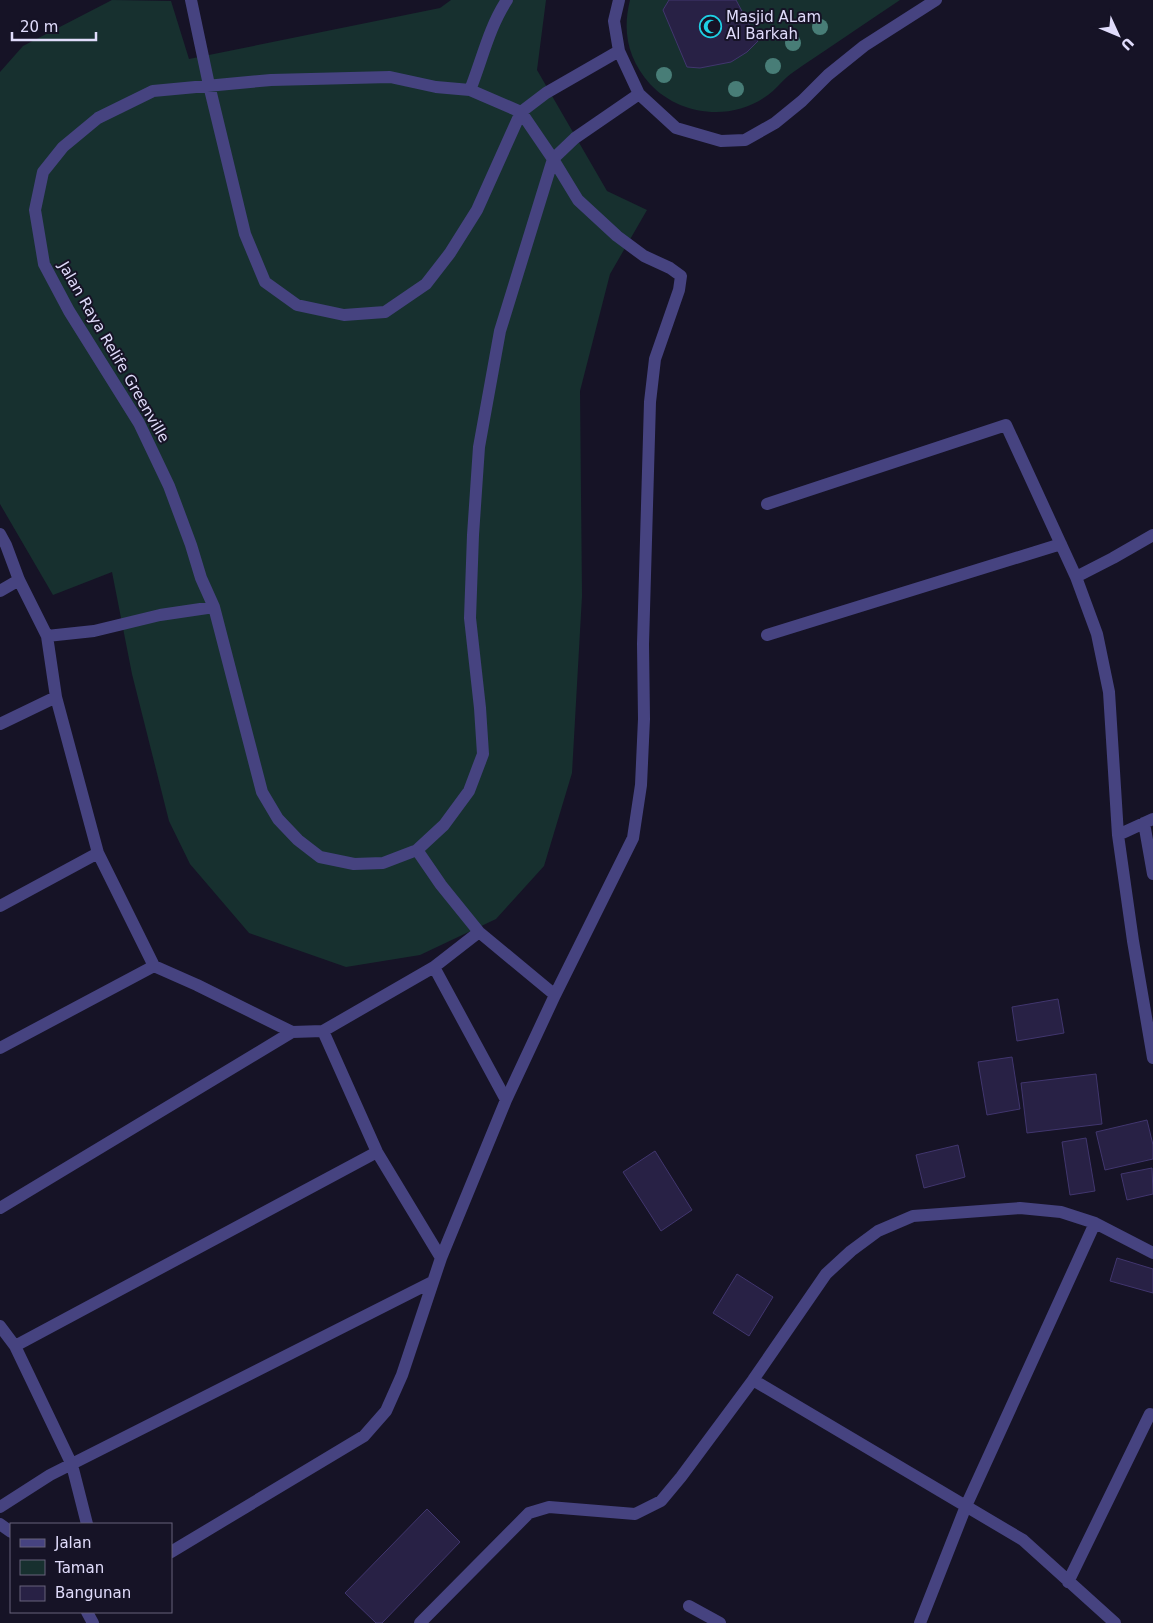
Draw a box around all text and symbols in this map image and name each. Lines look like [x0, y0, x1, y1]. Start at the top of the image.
place label: Masjid ALam Al Barkah [726, 8, 821, 43]
scale bar [12, 10, 96, 42]
north arrow [1093, 10, 1143, 60]
mosque icon: Masjid ALam Al Barkah [698, 14, 722, 38]
text: 20 m [20, 18, 58, 36]
text: U [1118, 34, 1137, 54]
street label: Jalan Raya Relife Greenville [54, 257, 173, 446]
legend [10, 1523, 172, 1613]
text: Jalan [54, 1534, 91, 1552]
text: Taman [54, 1559, 104, 1577]
text: Bangunan [55, 1584, 131, 1602]

